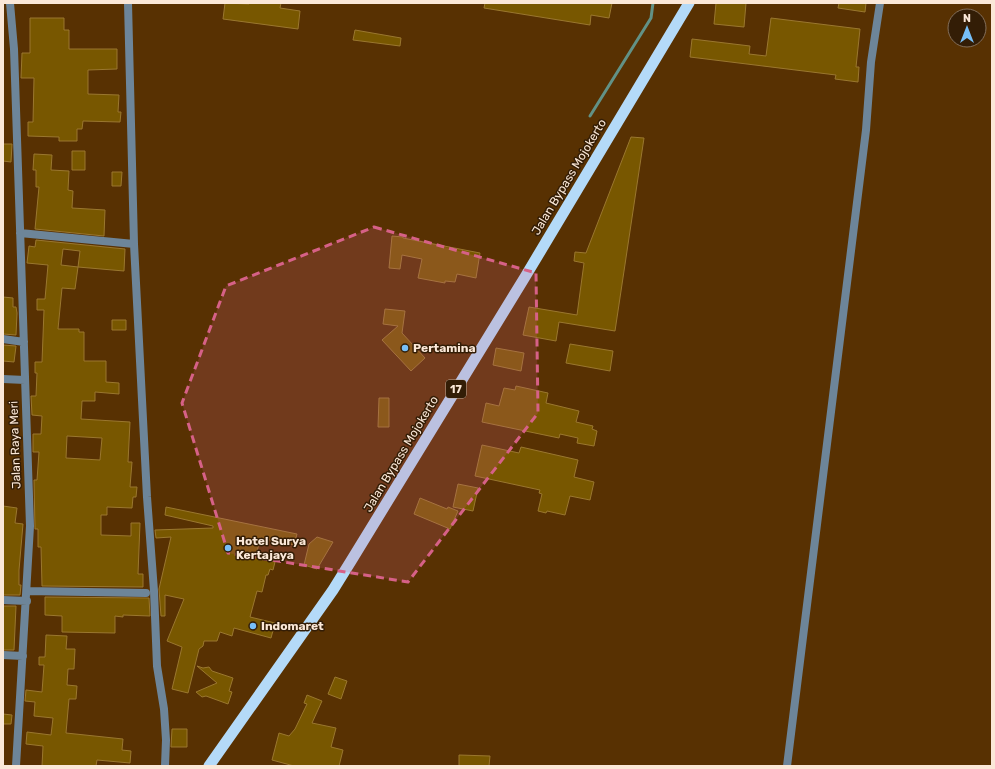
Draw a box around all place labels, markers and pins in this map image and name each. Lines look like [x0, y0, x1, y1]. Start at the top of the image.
place label: Pertamina [413, 341, 476, 355]
marker: Pertamina [400, 343, 410, 353]
place label: Hotel Surya Kertajaya [236, 534, 306, 562]
marker: Hotel Surya Kertajaya [223, 543, 233, 553]
place label: Indomaret [261, 619, 324, 633]
marker: Indomaret [248, 621, 258, 631]

